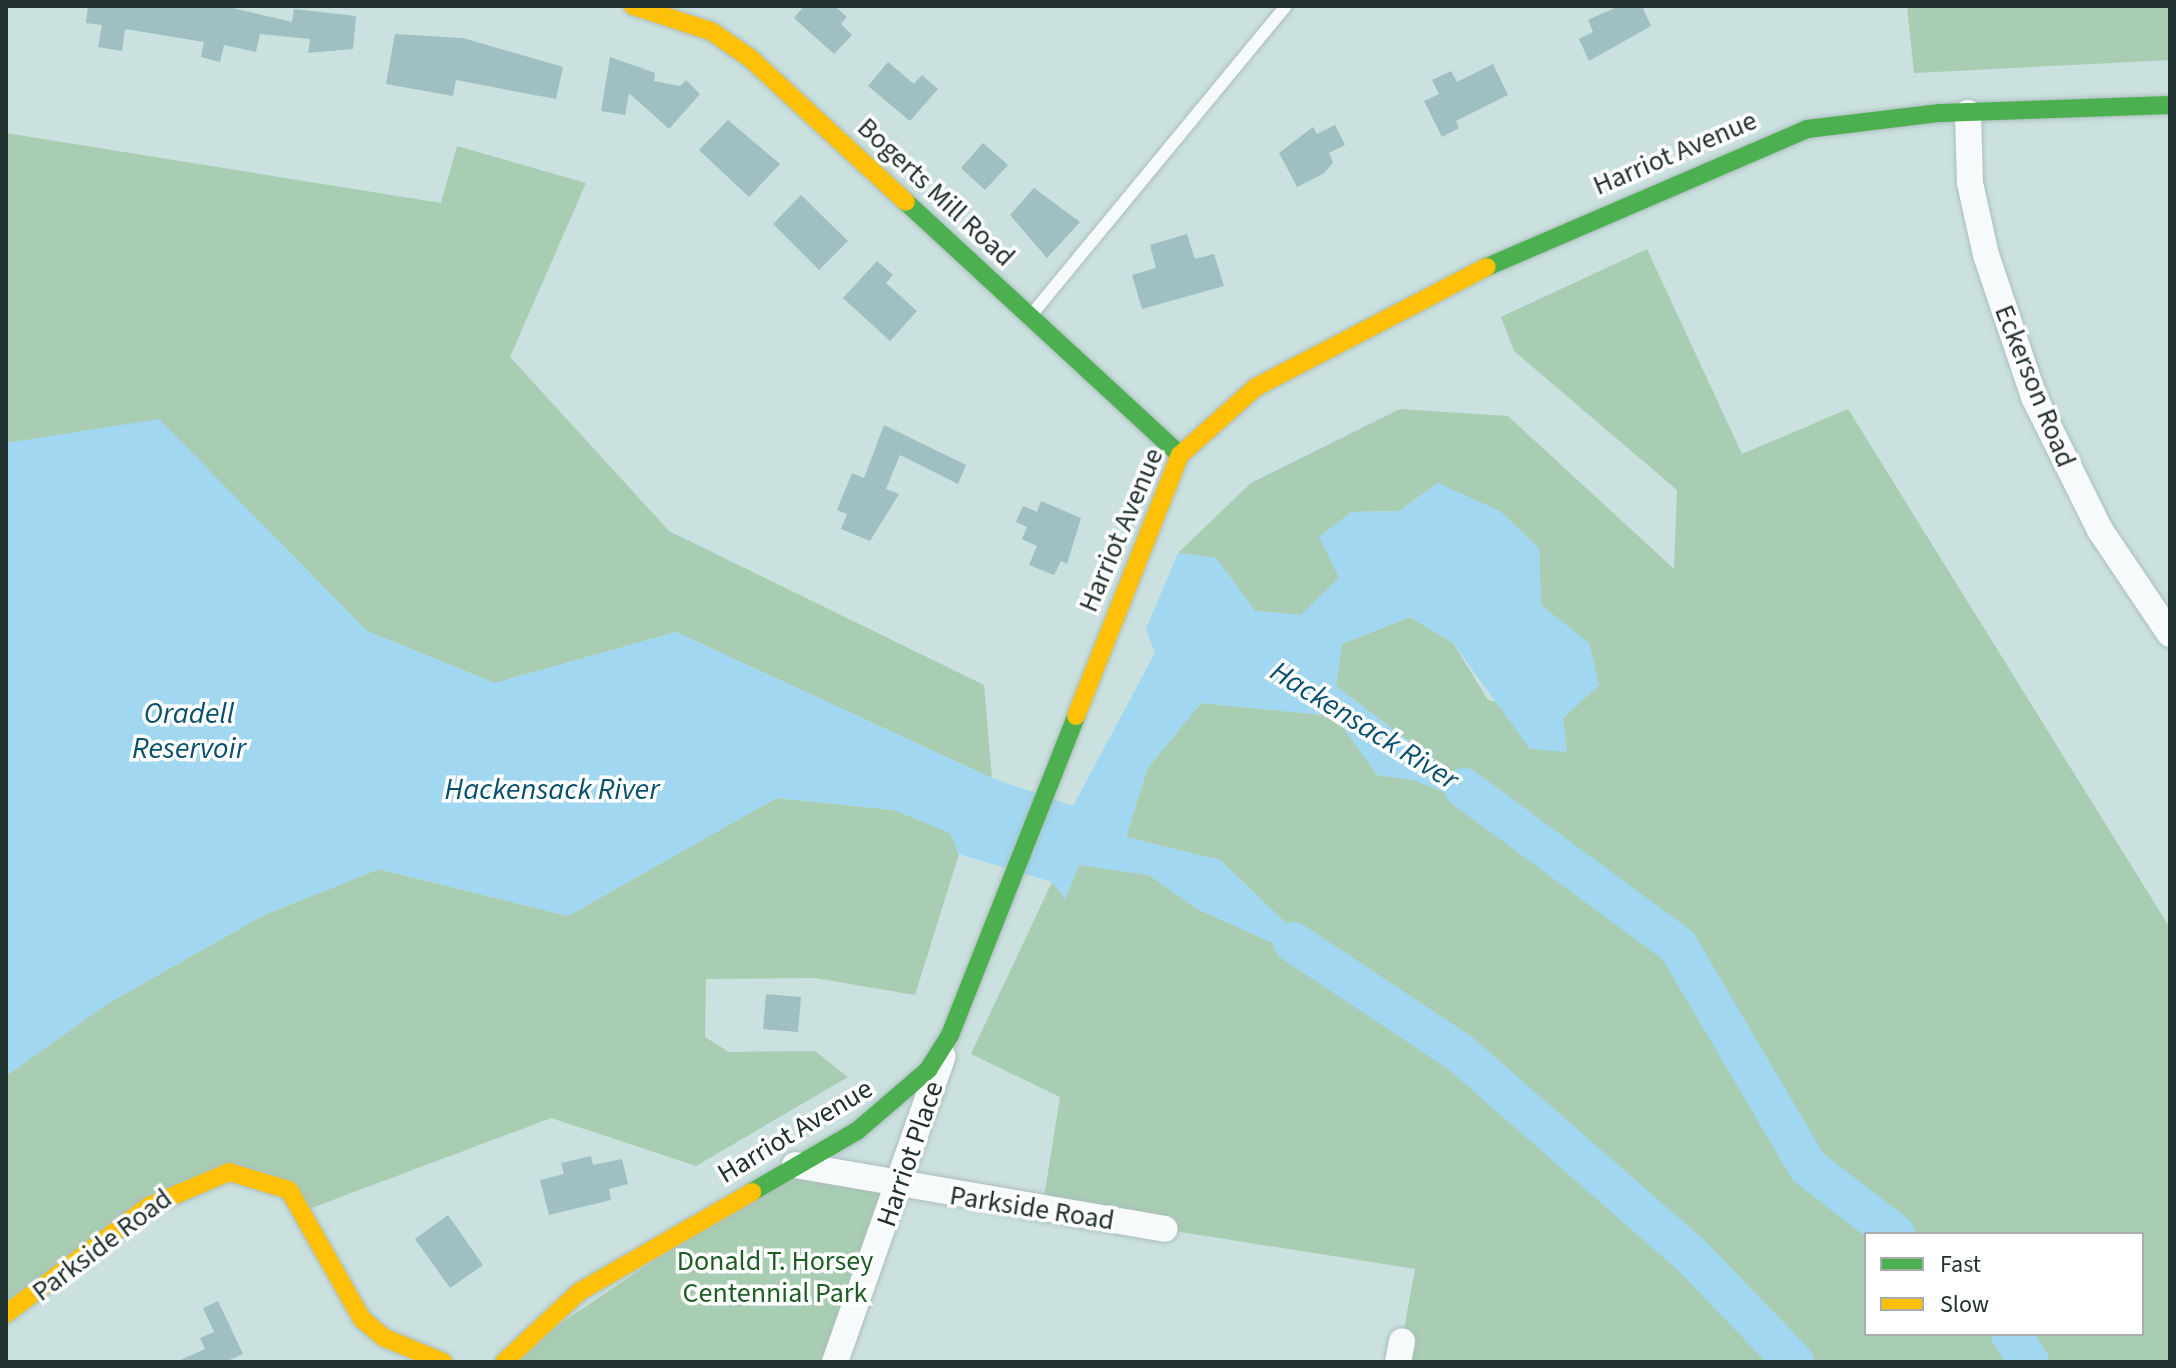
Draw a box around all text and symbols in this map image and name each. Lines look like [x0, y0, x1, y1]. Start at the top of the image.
street label: Harriot Avenue [1588, 103, 1762, 203]
street label: Bogerts Mill Road [850, 111, 1022, 273]
street label: Eckerson Road [1987, 300, 2083, 472]
street label: Harriot Avenue [1071, 443, 1171, 617]
water label: Hackensack River [1263, 654, 1465, 798]
water label: Oradell Reservoir [132, 696, 246, 766]
water label: Hackensack River [445, 772, 659, 808]
street label: Harriot Avenue [711, 1072, 879, 1190]
street label: Harriot Place [869, 1077, 951, 1231]
street label: Parkside Road [947, 1178, 1117, 1238]
street label: Parkside Road [26, 1182, 178, 1308]
legend [1864, 1232, 2144, 1336]
park label: Donald T. Horsey Centennial Park [677, 1244, 873, 1310]
text: Fast [1940, 1247, 1981, 1282]
text: Slow [1940, 1287, 1989, 1322]

